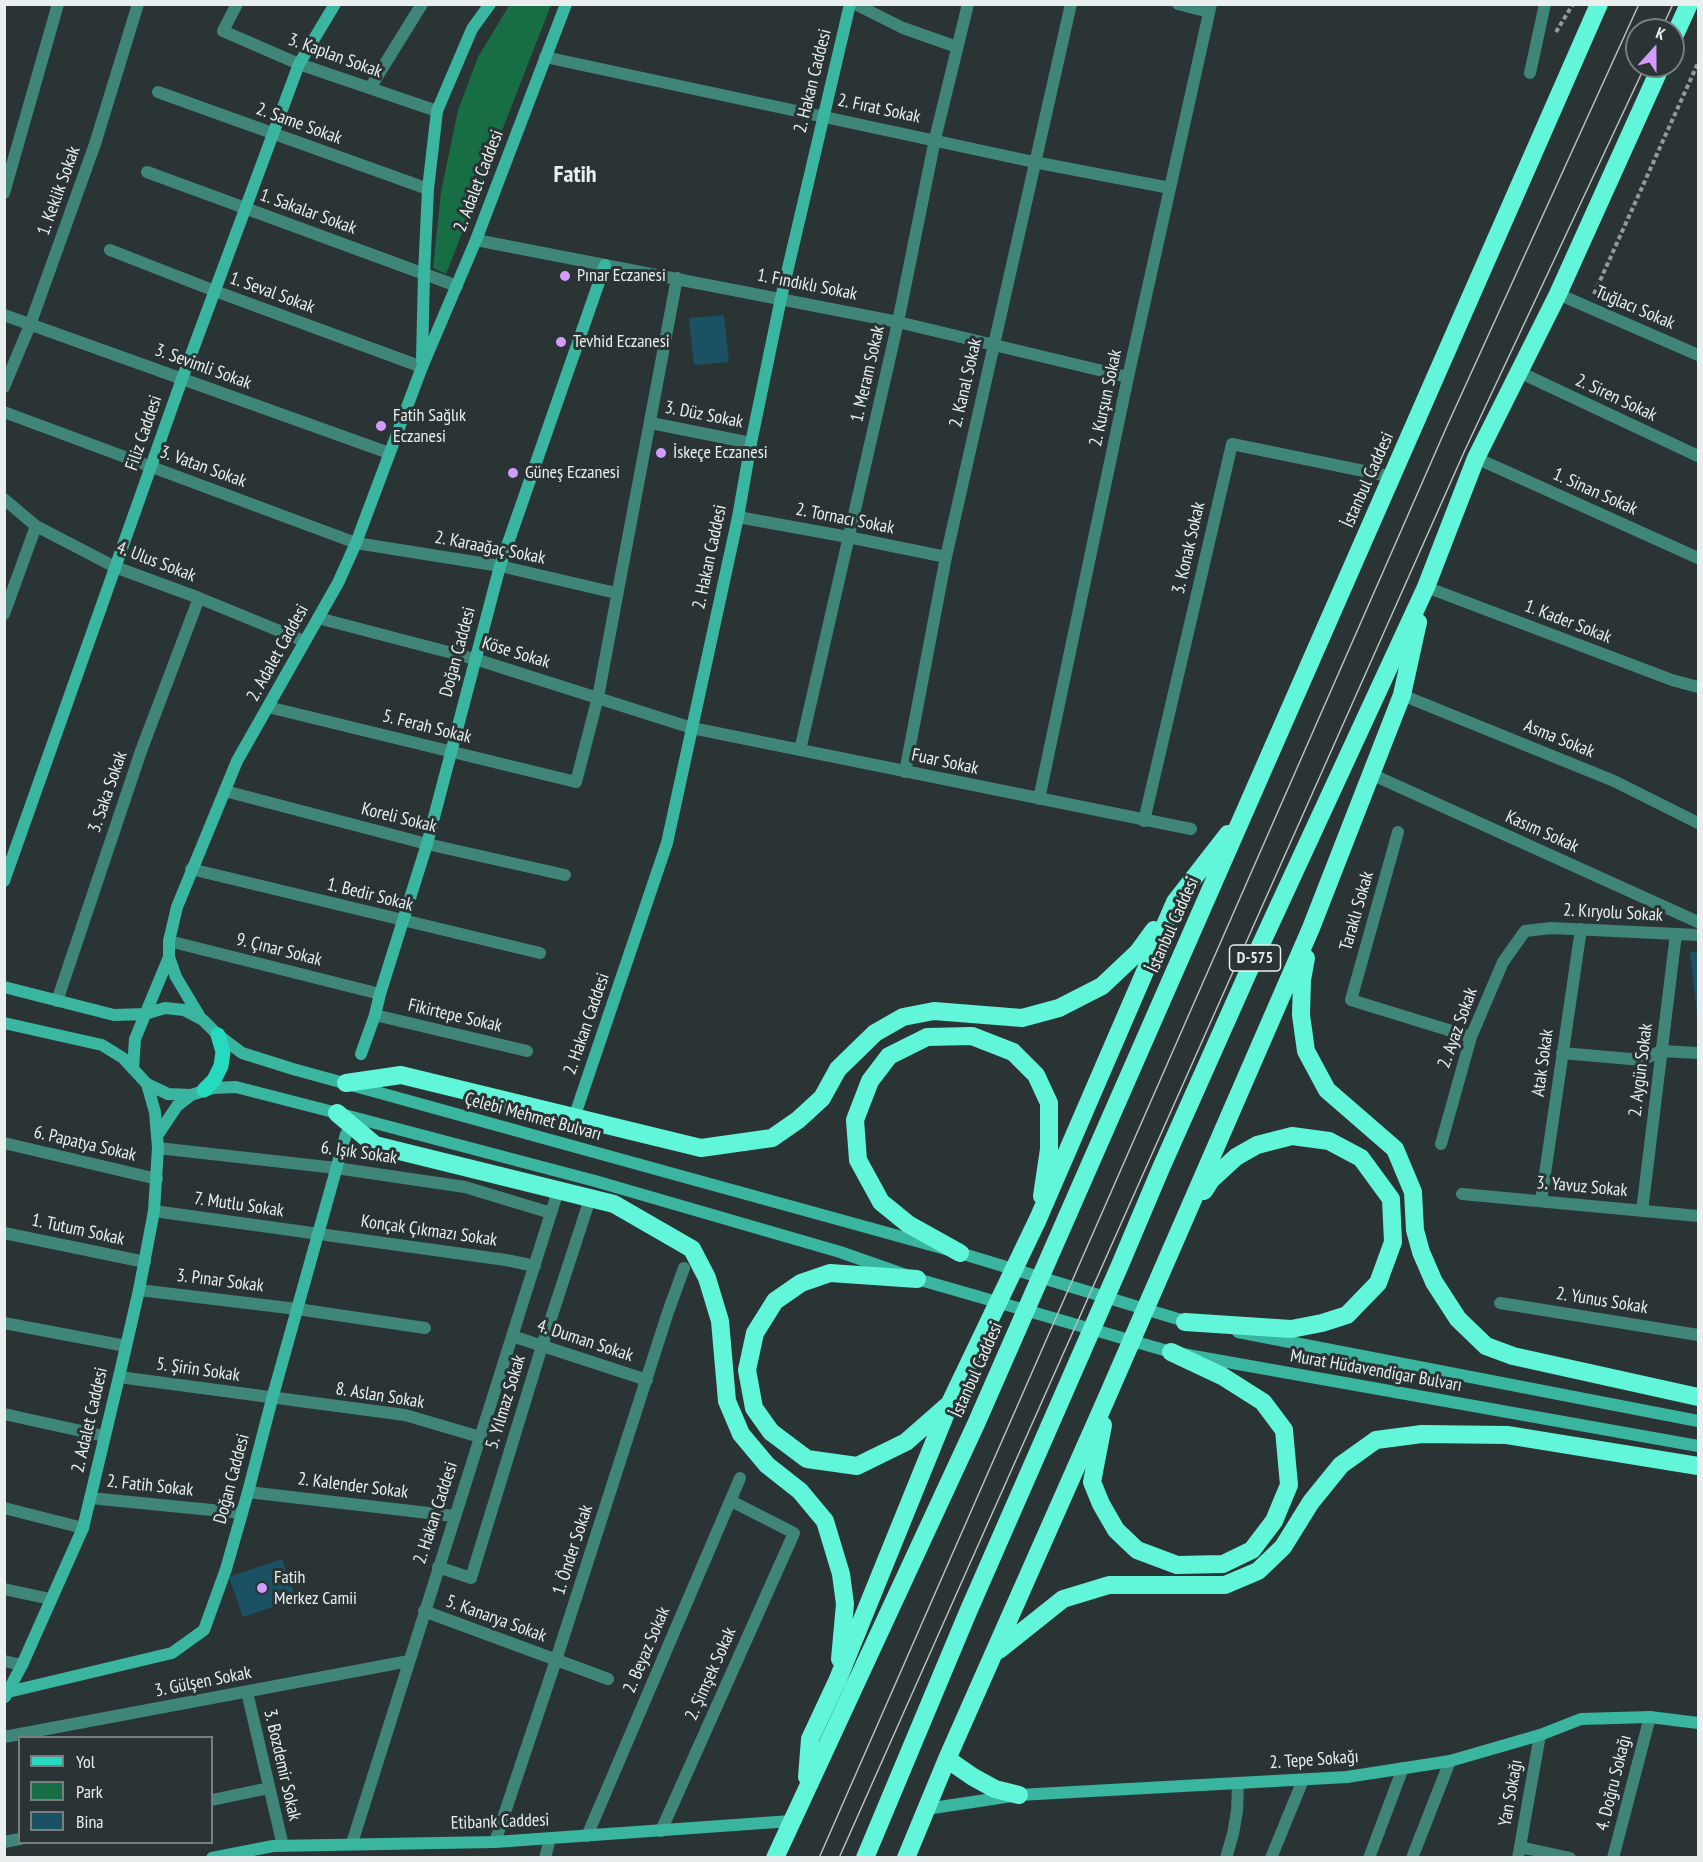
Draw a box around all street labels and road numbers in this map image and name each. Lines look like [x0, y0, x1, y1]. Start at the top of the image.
street label: 2. Hakan Caddesi [790, 27, 836, 135]
street label: 3. Kaplan Sokak [285, 29, 385, 83]
street label: 2. Fırat Sokak [836, 90, 922, 128]
street label: 2. Same Sokak [253, 99, 345, 149]
street label: 2. Adalet Caddesi [450, 127, 508, 235]
street label: 1. Keklik Sokak [33, 143, 85, 239]
street label: 1. Sakalar Sokak [257, 185, 359, 239]
street label: 1. Fındıklı Sokak [755, 265, 859, 305]
street label: 1. Seval Sokak [227, 268, 317, 318]
street label: Tuğlacı Sokak [1592, 282, 1678, 334]
street label: 1. Meram Sokak [846, 324, 890, 424]
street label: 2. Kanal Sokak [945, 336, 987, 430]
street label: 3. Sevimli Sokak [152, 340, 254, 394]
street label: 2. Kurşun Sokak [1085, 348, 1127, 448]
street label: 2. Siren Sokak [1572, 370, 1660, 426]
street label: Filiz Caddesi [121, 393, 167, 473]
street label: 3. Düz Sokak [663, 397, 745, 433]
street label: İstanbul Caddesi [1337, 429, 1399, 531]
street label: 3. Vatan Sokak [157, 441, 249, 493]
street label: 1. Sinan Sokak [1549, 464, 1641, 520]
street label: 2. Tornacı Sokak [794, 499, 896, 539]
street label: 3. Konak Sokak [1168, 500, 1210, 596]
street label: 2. Hakan Caddesi [688, 503, 732, 611]
street label: 2. Karaağaç Sokak [433, 527, 547, 569]
street label: 4. Ulus Sokak [113, 537, 199, 587]
street label: 1. Kader Sokak [1521, 596, 1615, 648]
street label: 2. Adalet Caddesi [243, 601, 313, 705]
street label: Doğan Caddesi [436, 605, 480, 699]
street label: Köse Sokak [479, 632, 553, 674]
street label: 5. Ferah Sokak [380, 706, 474, 748]
street label: Asma Sokak [1521, 715, 1597, 763]
street label: Fuar Sokak [910, 744, 980, 780]
street label: 3. Saka Sokak [84, 748, 132, 836]
street label: Koreli Sokak [359, 798, 439, 838]
street label: Kasım Sokak [1502, 806, 1582, 858]
street label: Taraklı Sokak [1335, 869, 1379, 953]
street label: 1. Bedir Sokak [325, 874, 415, 916]
street label: İstanbul Caddesi [1142, 874, 1204, 976]
street label: 2. Kıryolu Sokak [1563, 900, 1663, 926]
street label: 9. Çınar Sokak [234, 929, 324, 971]
road number: D-575 [1230, 945, 1280, 971]
street label: 2. Hakan Caddesi [560, 970, 614, 1078]
street label: 2. Ayaz Sokak [1433, 985, 1483, 1071]
street label: Fikirtepe Sokak [406, 995, 504, 1037]
street label: 2. Aygün Sokak [1625, 1022, 1657, 1118]
street label: Atak Sokak [1528, 1028, 1558, 1098]
street label: Çelebi Mehmet Bulvarı [462, 1088, 604, 1146]
street label: 6. Papatya Sokak [32, 1122, 138, 1166]
street label: 6. Işık Sokak [319, 1137, 399, 1169]
street label: 3. Yavuz Sokak [1536, 1172, 1628, 1202]
street label: 7. Mutlu Sokak [193, 1188, 285, 1222]
street label: 1. Tutum Sokak [30, 1210, 126, 1250]
street label: Konçak Çıkmazı Sokak [360, 1211, 498, 1251]
street label: 3. Pınar Sokak [175, 1265, 265, 1297]
street label: 2. Yunus Sokak [1555, 1283, 1649, 1319]
street label: 4. Duman Sokak [534, 1315, 636, 1367]
street label: İstanbul Caddesi [946, 1319, 1008, 1421]
street label: Murat Hüdavendigar Bulvarı [1289, 1345, 1463, 1397]
street label: 5. Yılmaz Sokak [481, 1352, 531, 1452]
street label: 5. Şirin Sokak [155, 1353, 241, 1387]
street label: 2. Adalet Caddesi [67, 1365, 113, 1475]
street label: 8. Aslan Sokak [334, 1378, 426, 1414]
street label: Doğan Caddesi [210, 1432, 254, 1526]
street label: 2. Hakan Caddesi [409, 1459, 463, 1567]
street label: 2. Kalender Sokak [297, 1469, 409, 1503]
street label: 2. Fatih Sokak [106, 1471, 194, 1501]
street label: 1. Önder Sokak [548, 1502, 598, 1598]
street label: 5. Kanarya Sokak [443, 1591, 549, 1647]
street label: 2. Beyaz Sokak [619, 1604, 675, 1696]
street label: 2. Şimşek Sokak [681, 1624, 741, 1724]
street label: 3. Gülşen Sokak [153, 1662, 253, 1702]
street label: 3. Bozdemir Sokak [259, 1707, 305, 1823]
street label: 4. Doğru Sokağı [1592, 1733, 1636, 1833]
street label: 2. Tepe Sokağı [1269, 1746, 1359, 1774]
street label: Yan Sokağı [1495, 1758, 1527, 1828]
street label: Etibank Caddesi [450, 1809, 550, 1835]

